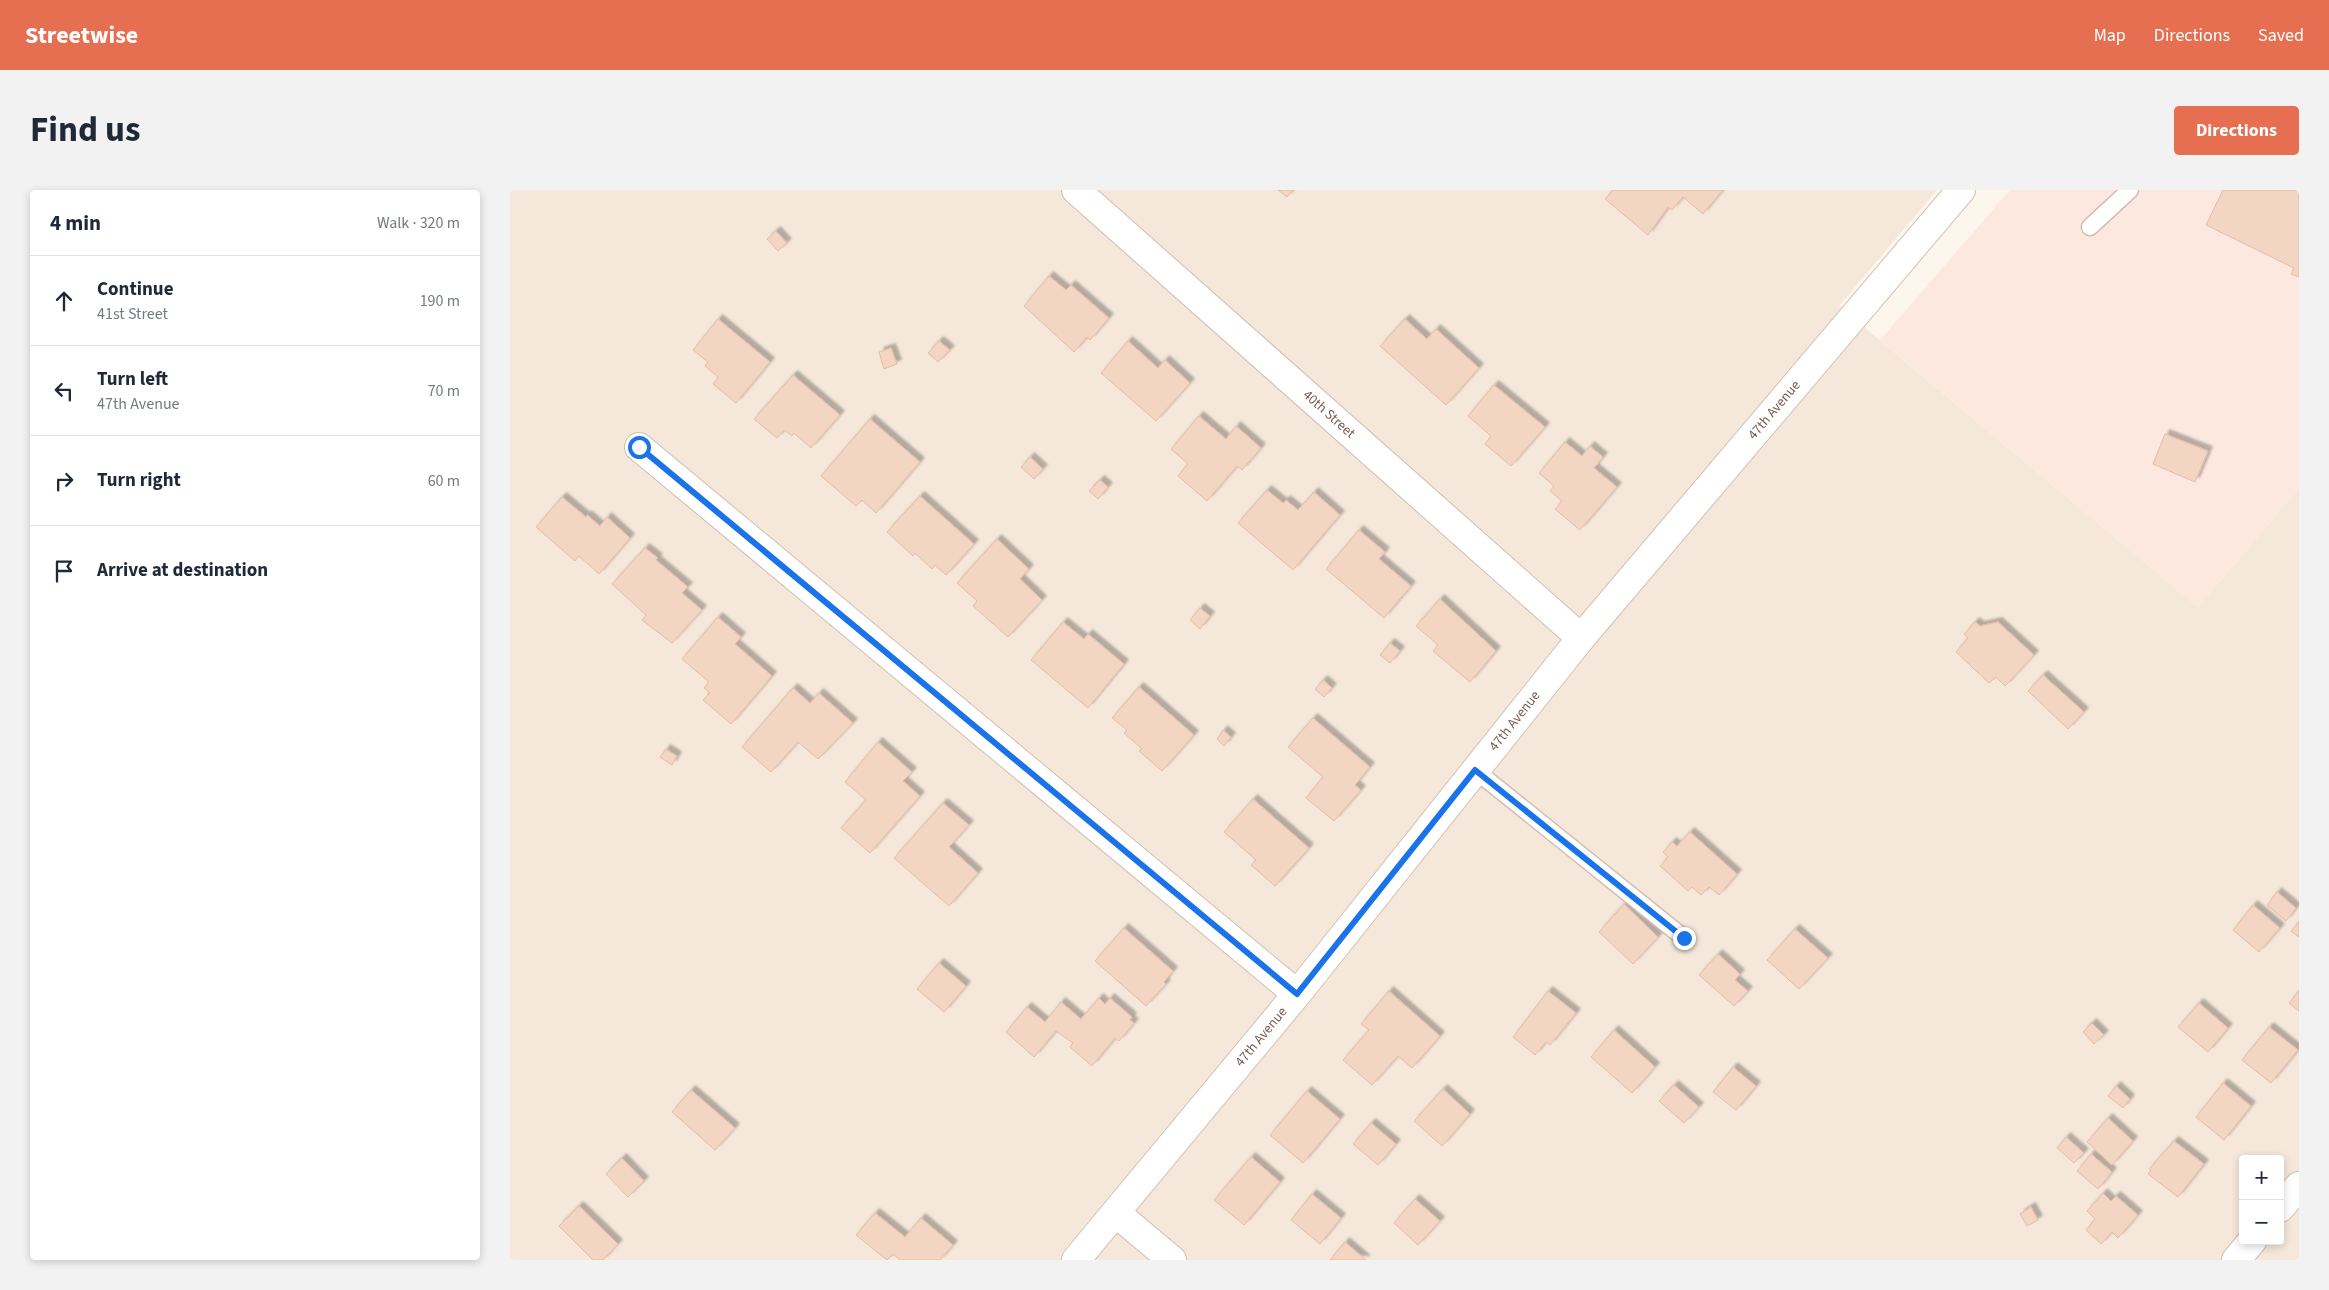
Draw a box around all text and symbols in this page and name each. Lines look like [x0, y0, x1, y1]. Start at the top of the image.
text: Streetwise [25, 18, 138, 53]
text: Map [2094, 23, 2126, 48]
text: Directions [2154, 23, 2230, 48]
text: Saved [2258, 23, 2304, 48]
text: Find us [30, 105, 140, 155]
button: Directions [2174, 106, 2299, 155]
text: 4 min [50, 208, 101, 238]
text: Walk · 320 m [377, 212, 460, 234]
text: Continue [97, 276, 174, 303]
icon: ahead [50, 287, 78, 315]
text: 190 m [420, 290, 460, 312]
text: 41st Street [97, 303, 168, 325]
text: Turn left [97, 366, 168, 393]
street label: 47th Avenue [1743, 376, 1805, 444]
icon: left [50, 377, 78, 405]
text: 70 m [428, 380, 460, 402]
street label: 40th Street [1298, 386, 1360, 443]
text: 47th Avenue [97, 393, 180, 415]
route start [628, 436, 651, 459]
icon: right [50, 467, 78, 495]
text: Turn right [97, 467, 181, 494]
text: 60 m [428, 470, 460, 492]
icon: arrive [50, 557, 78, 585]
text: Arrive at destination [97, 557, 268, 584]
street label: 47th Avenue [1484, 687, 1545, 756]
route end [1673, 927, 1696, 950]
street label: 47th Avenue [1231, 1003, 1292, 1071]
map controls [2239, 1155, 2284, 1245]
button: + [2239, 1155, 2284, 1200]
button: − [2239, 1200, 2284, 1245]

